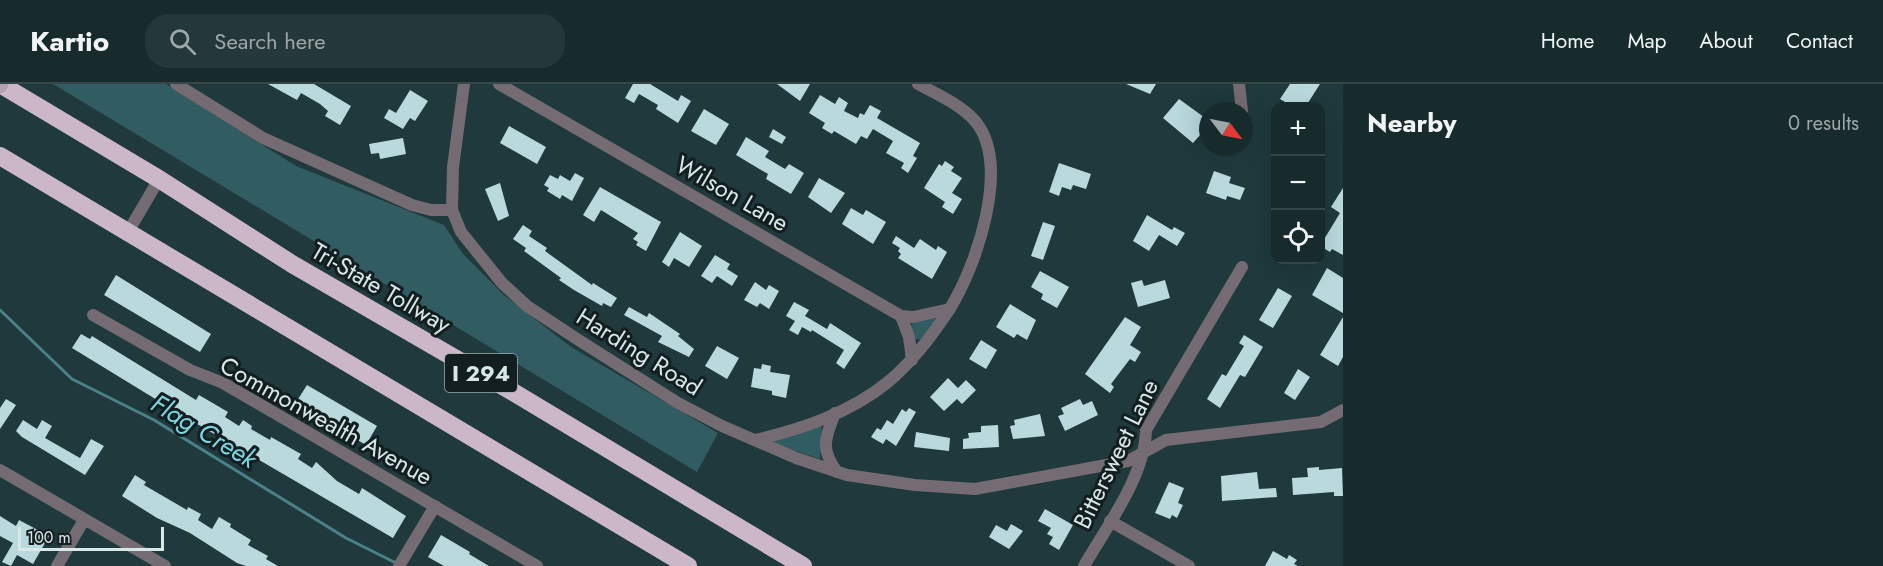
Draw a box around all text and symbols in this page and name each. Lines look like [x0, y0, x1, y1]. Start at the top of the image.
search box [145, 14, 565, 68]
text: Kartio [30, 21, 109, 62]
icon: search [166, 25, 199, 58]
text: Search here [214, 25, 326, 57]
text: Home [1541, 26, 1594, 56]
text: Map [1627, 26, 1667, 56]
text: About [1700, 26, 1753, 56]
text: Contact [1786, 26, 1853, 56]
north arrow [1199, 102, 1253, 156]
map controls [1271, 102, 1325, 264]
button: + [1271, 102, 1325, 156]
text: Nearby [1367, 104, 1456, 142]
text: 0 results [1788, 109, 1859, 138]
street label: Wilson Lane [669, 147, 795, 240]
button: − [1271, 156, 1325, 210]
button: locate [1271, 210, 1325, 264]
street label: Tri-State Tollway [305, 233, 458, 342]
street label: Harding Road [570, 299, 709, 404]
street label: Commonwealth Avenue [214, 347, 439, 494]
road number: I 294 [445, 354, 517, 392]
street label: Bittersweet Lane [1064, 373, 1167, 534]
water label: Flag Creek [144, 384, 266, 479]
scale bar [18, 524, 164, 552]
text: 100 m [27, 526, 71, 549]

